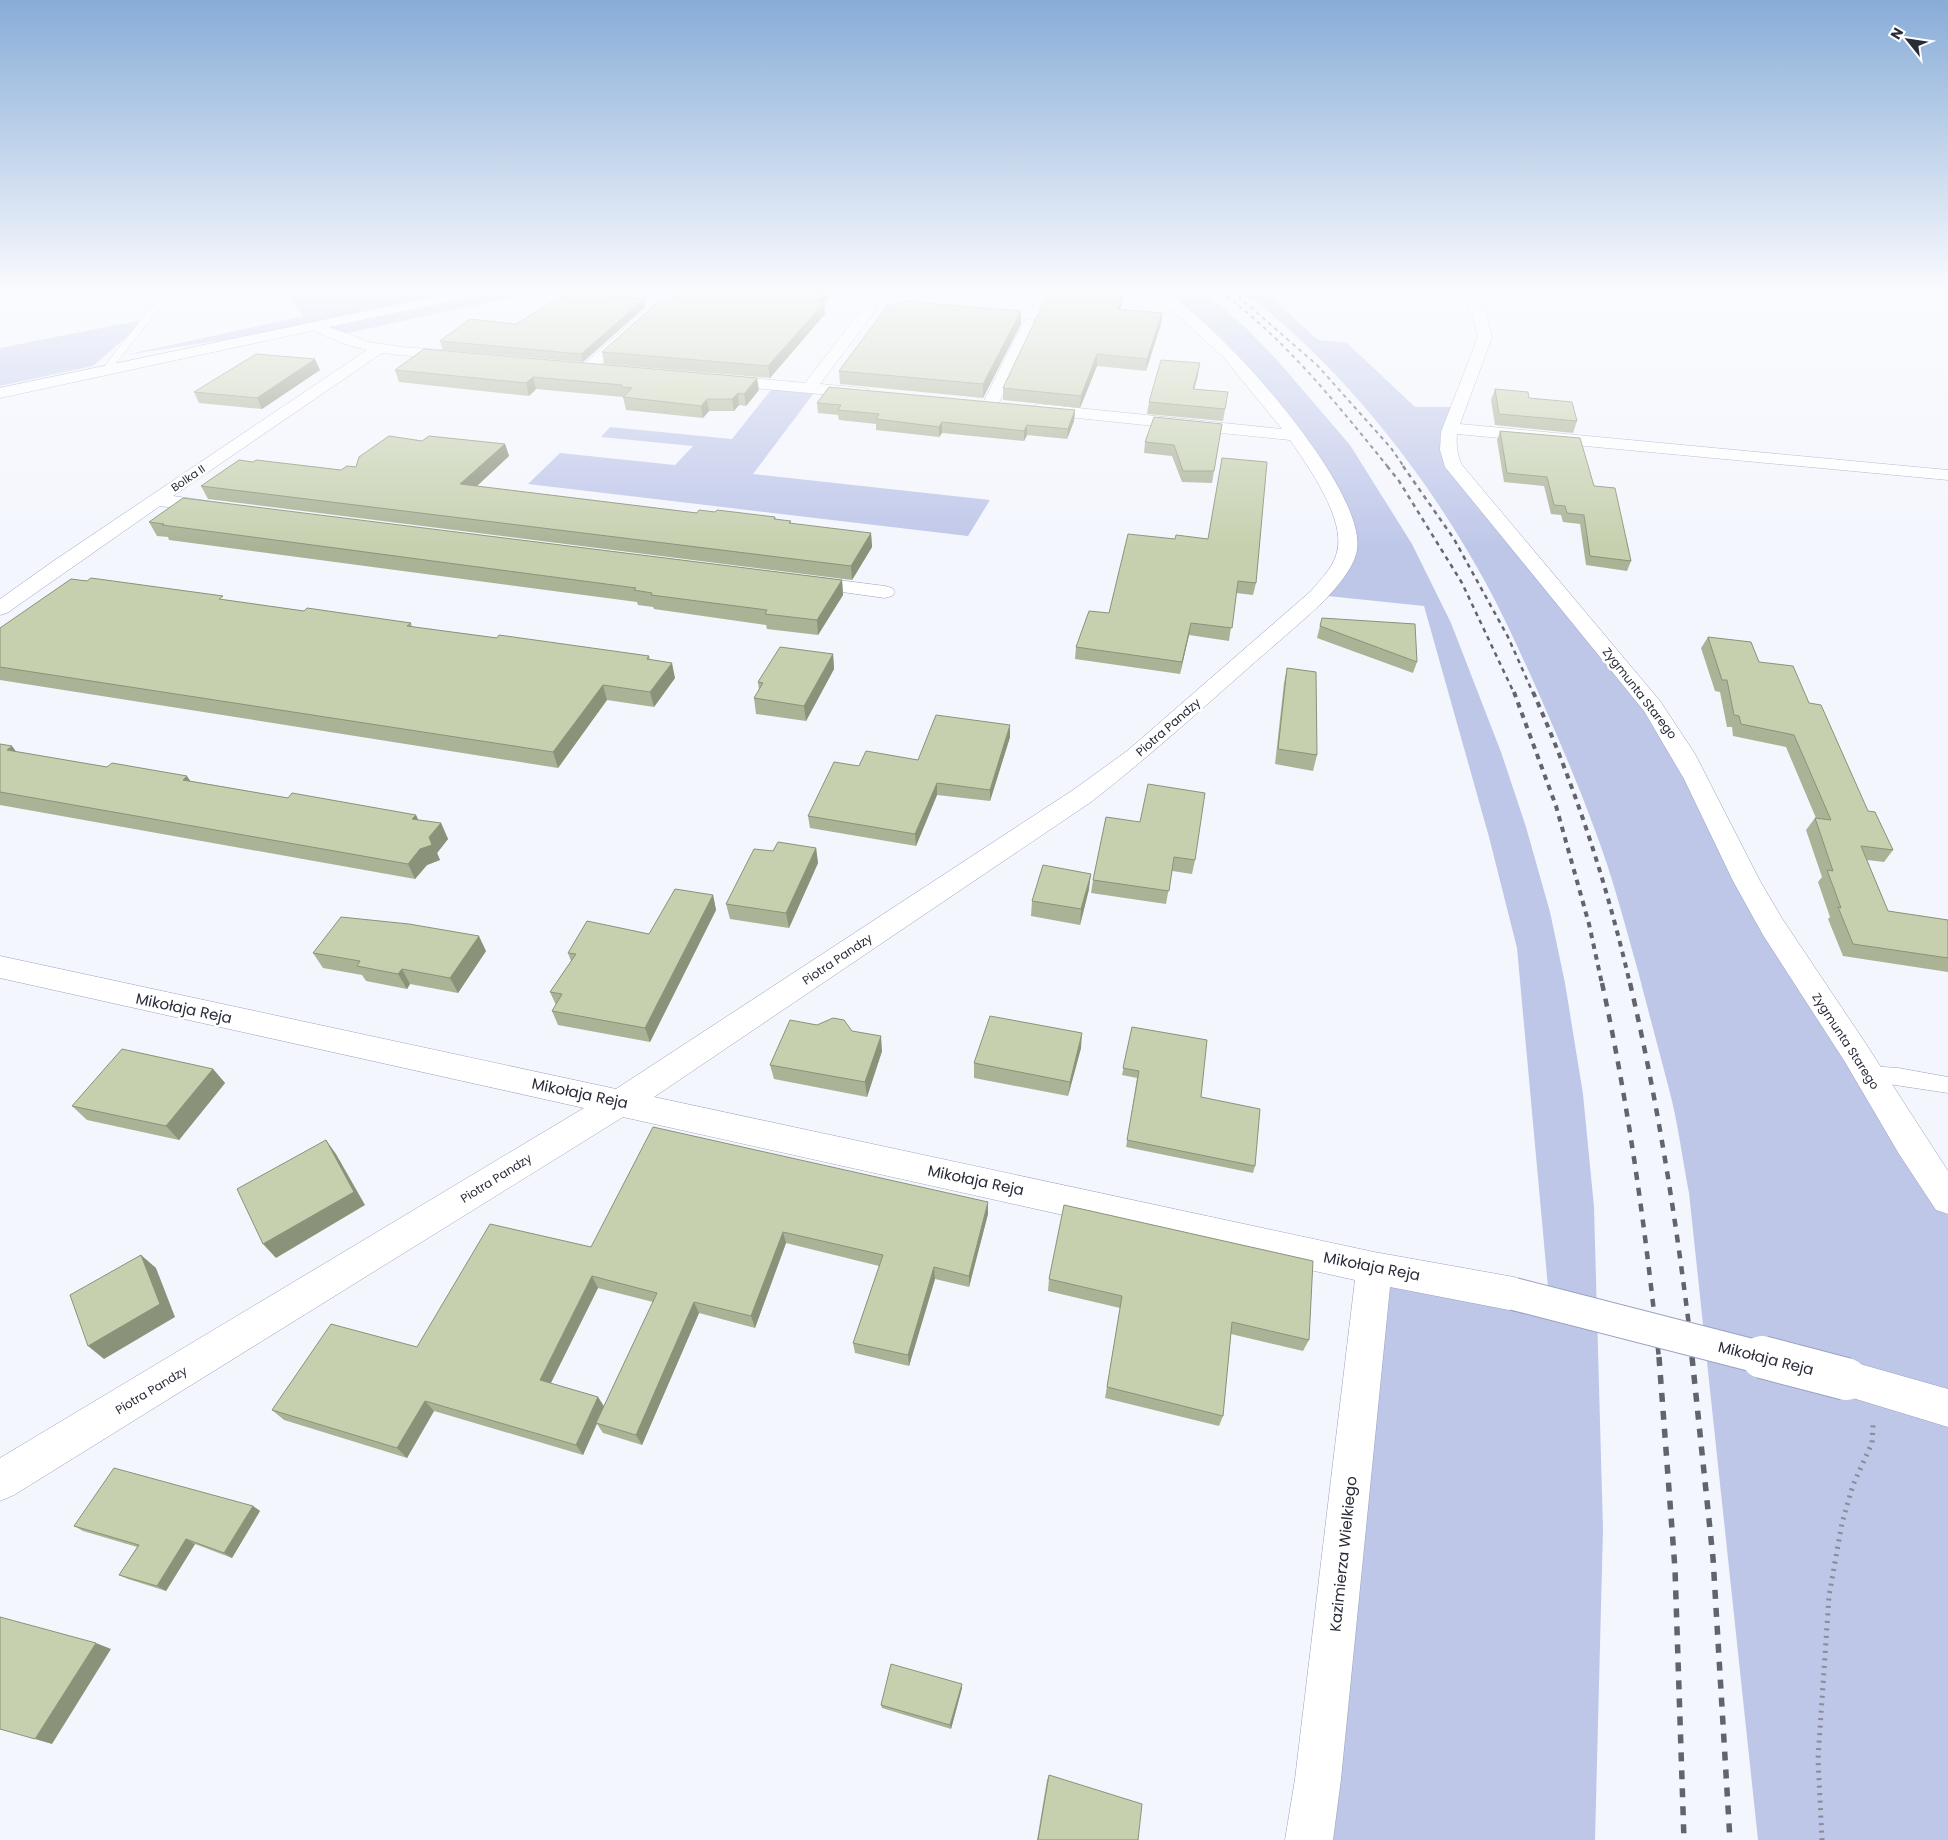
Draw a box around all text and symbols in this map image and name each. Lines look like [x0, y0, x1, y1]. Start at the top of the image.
north arrow [1883, 15, 1933, 65]
text: N [1885, 24, 1908, 43]
street label: Bolka II [168, 461, 208, 495]
street label: Zygmunta Starego [1599, 644, 1681, 743]
street label: Piotra Pandzy [1132, 694, 1204, 760]
street label: Piotra Pandzy [799, 929, 875, 989]
street label: Mikołaja Reja [134, 988, 234, 1028]
street label: Zygmunta Starego [1808, 989, 1884, 1093]
street label: Mikołaja Reja [530, 1073, 630, 1113]
street label: Piotra Pandzy [457, 1149, 535, 1207]
street label: Mikołaja Reja [926, 1160, 1026, 1200]
street label: Mikołaja Reja [1322, 1246, 1422, 1286]
street label: Mikołaja Reja [1716, 1336, 1816, 1380]
street label: Piotra Pandzy [112, 1362, 190, 1418]
street label: Kazimierza Wielkiego [1324, 1475, 1362, 1633]

